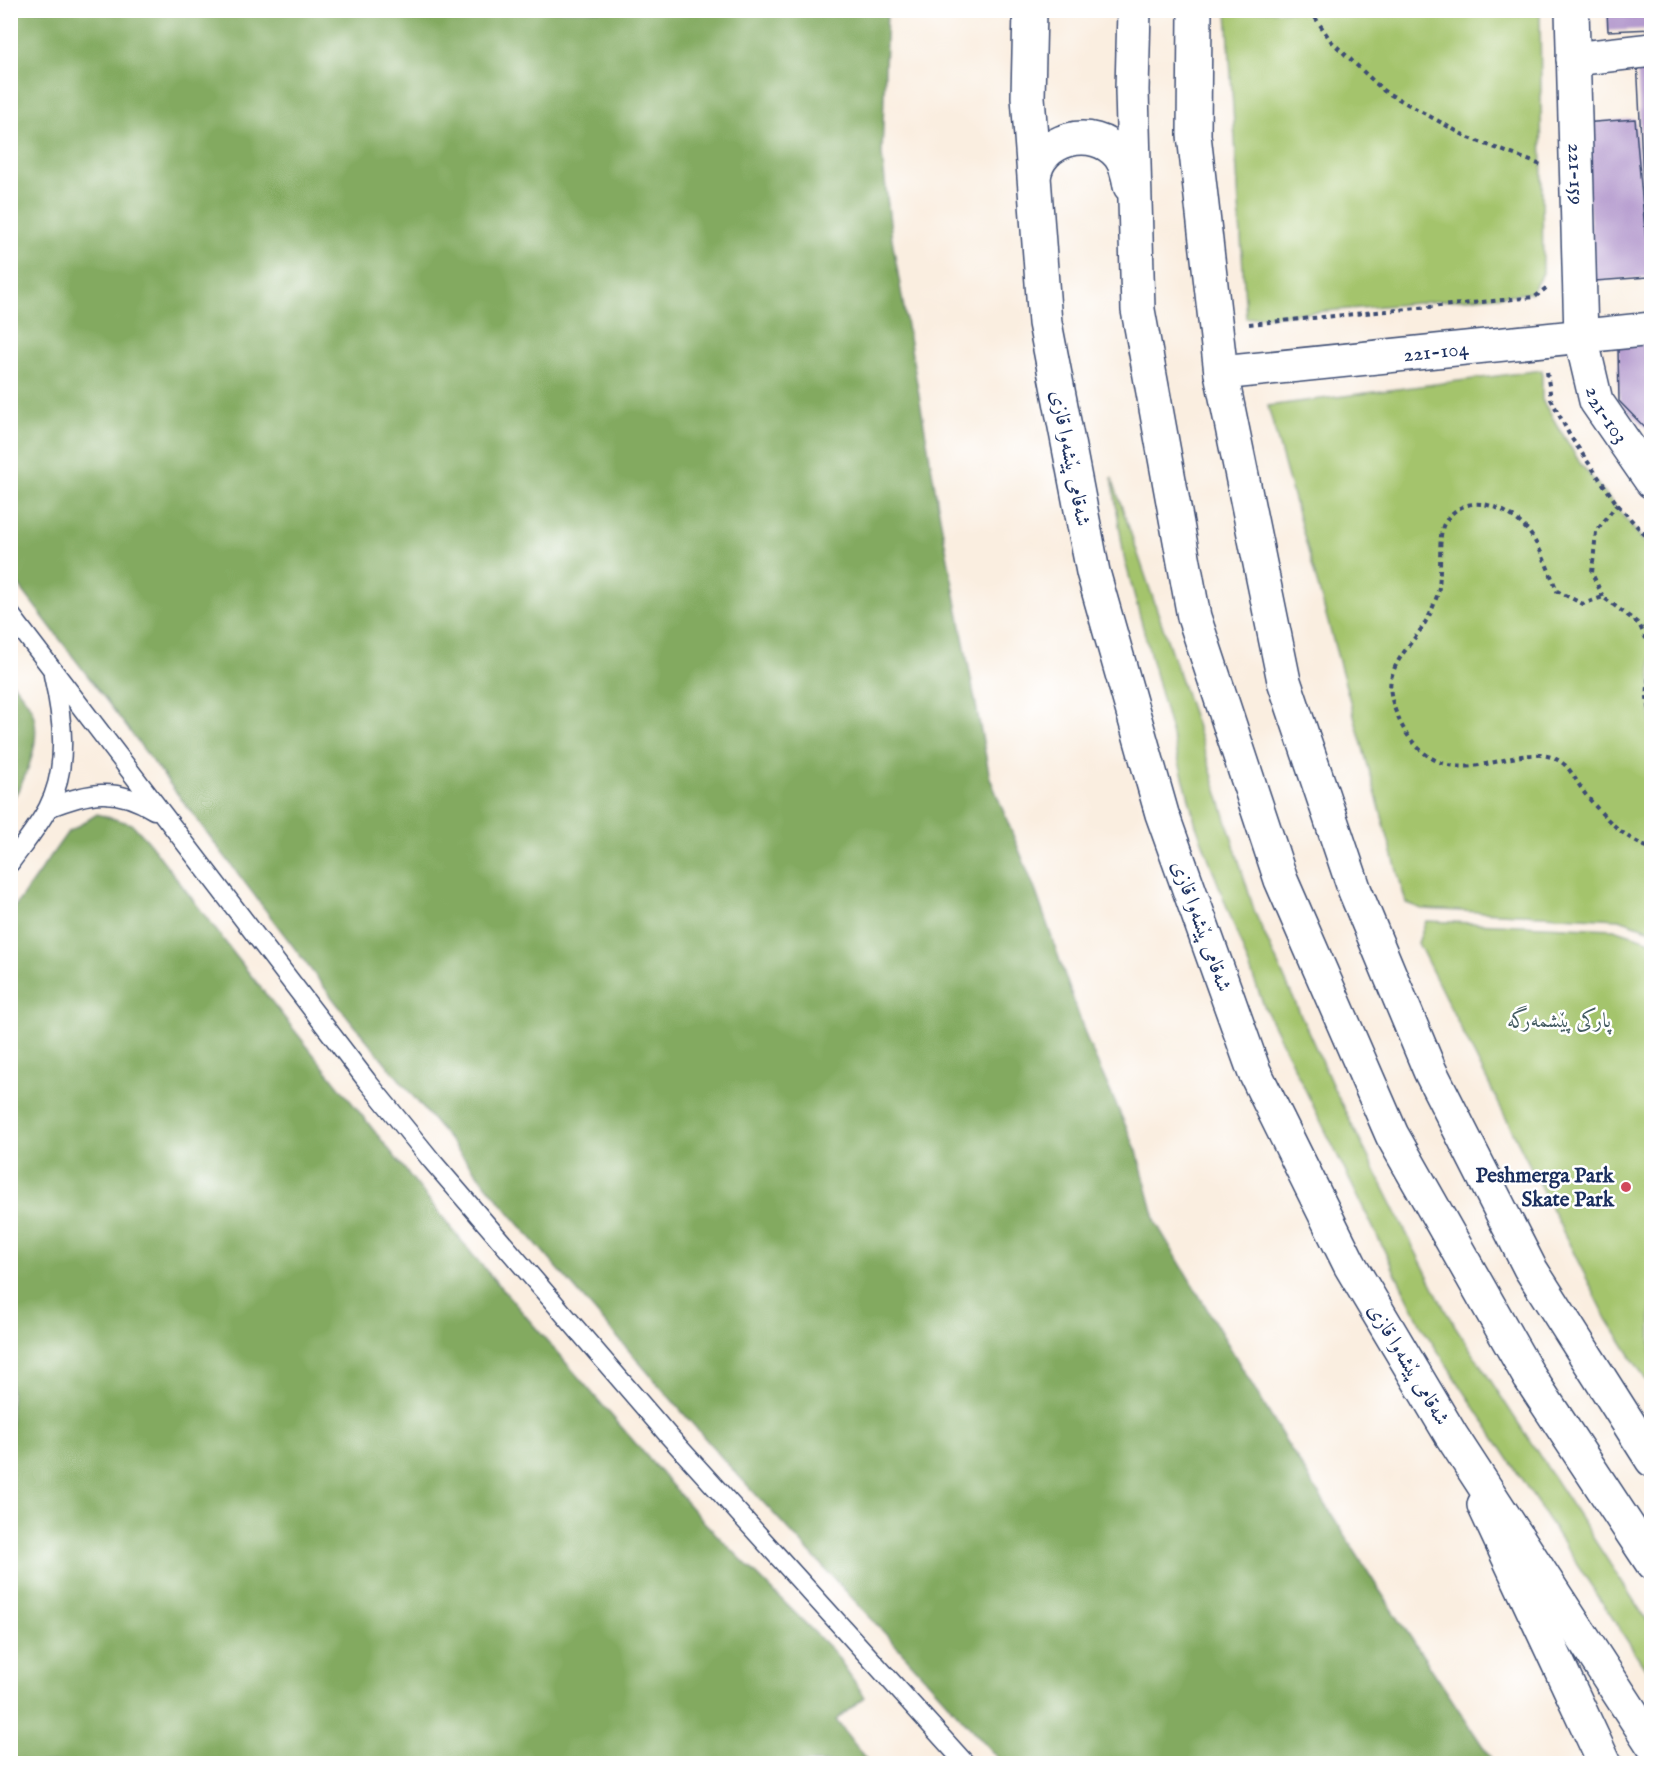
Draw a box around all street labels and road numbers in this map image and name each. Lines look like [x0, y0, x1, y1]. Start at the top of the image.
street label: 221-159 [1561, 143, 1589, 205]
street label: 221-104 [1402, 336, 1471, 369]
street label: 221-103 [1578, 384, 1634, 450]
street label: شەقامی پێشەوا قازی [1043, 388, 1096, 529]
street label: شەقامی پێشەوا قازی [1164, 857, 1237, 996]
street label: شەقامی پێشەوا قازی [1361, 1299, 1455, 1431]

